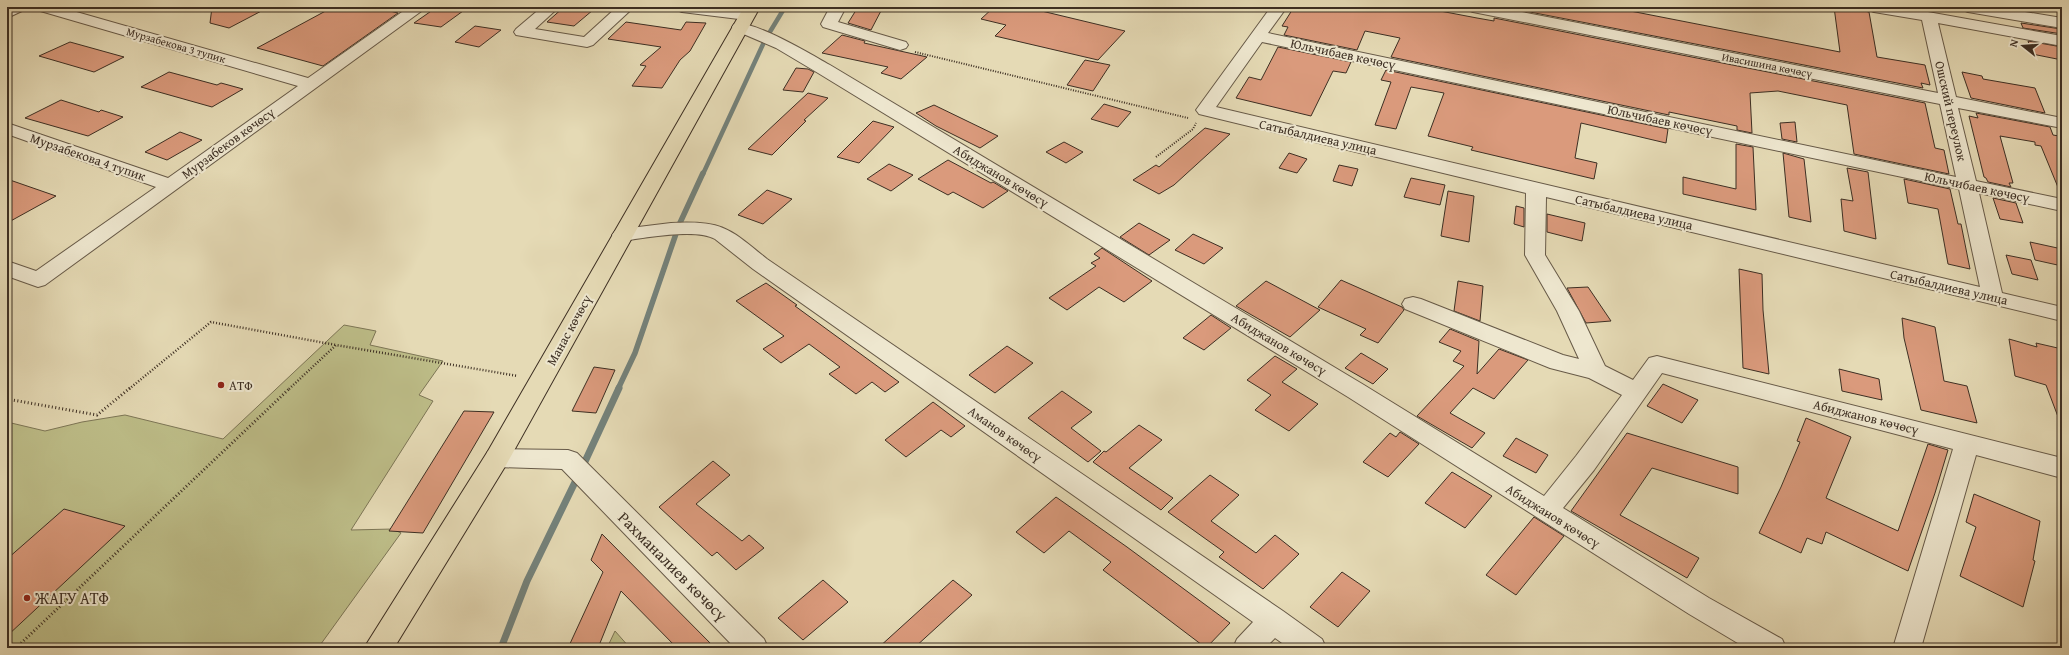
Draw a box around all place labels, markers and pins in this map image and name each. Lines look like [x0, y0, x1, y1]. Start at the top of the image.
place label: АТФ [229, 376, 253, 395]
marker: АТФ [216, 380, 226, 390]
place label: ЖАГУ АТФ [34, 586, 109, 610]
marker: ЖАГУ АТФ [22, 593, 32, 603]

